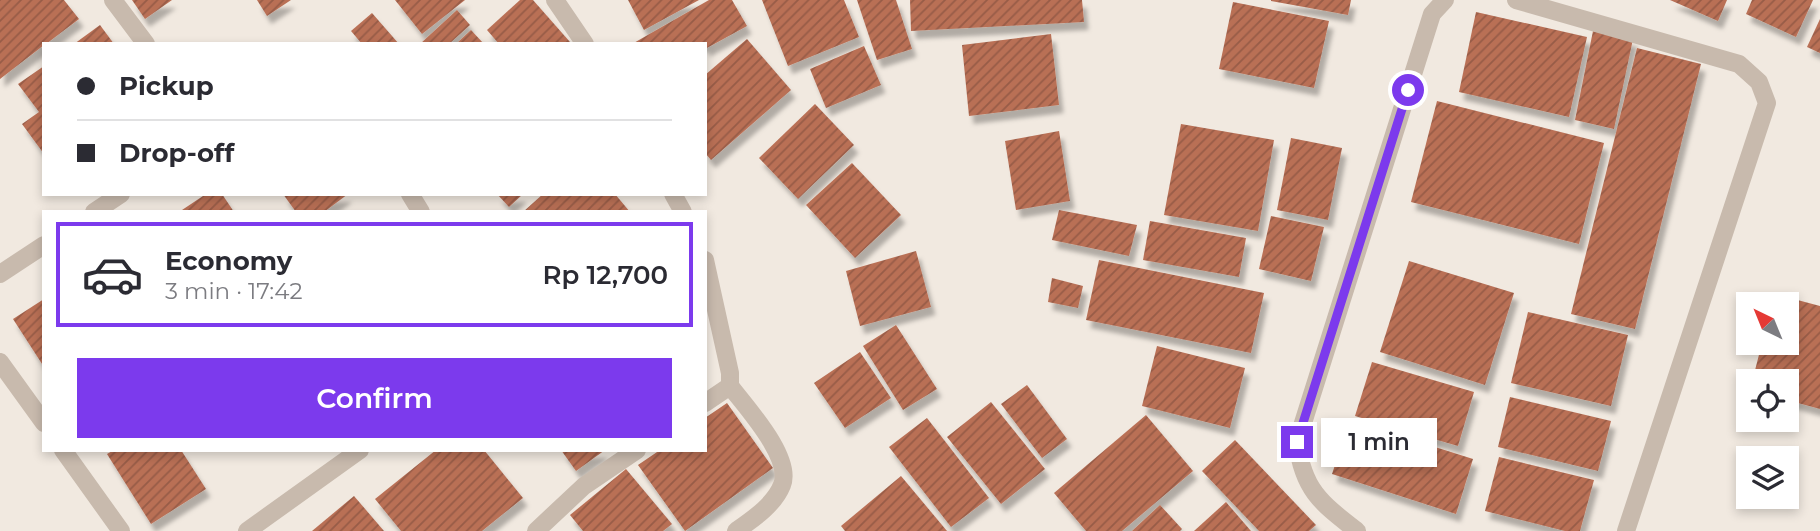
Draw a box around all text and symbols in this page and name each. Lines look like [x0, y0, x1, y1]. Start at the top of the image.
text: Pickup [119, 70, 214, 102]
route start [1392, 74, 1424, 106]
text: Drop-off [119, 137, 234, 169]
icon: car [81, 243, 144, 306]
text: Economy [165, 245, 292, 277]
text: Rp 12,700 [542, 259, 668, 291]
text: 3 min · 17:42 [165, 277, 302, 305]
north arrow [1736, 292, 1799, 355]
map controls [1736, 292, 1799, 509]
button: Confirm [77, 358, 672, 438]
button: locate [1736, 369, 1799, 432]
callout: 1 min [1322, 418, 1437, 466]
route end [1281, 426, 1313, 458]
text: 1 min [1348, 428, 1410, 456]
button: layers [1736, 446, 1799, 509]

